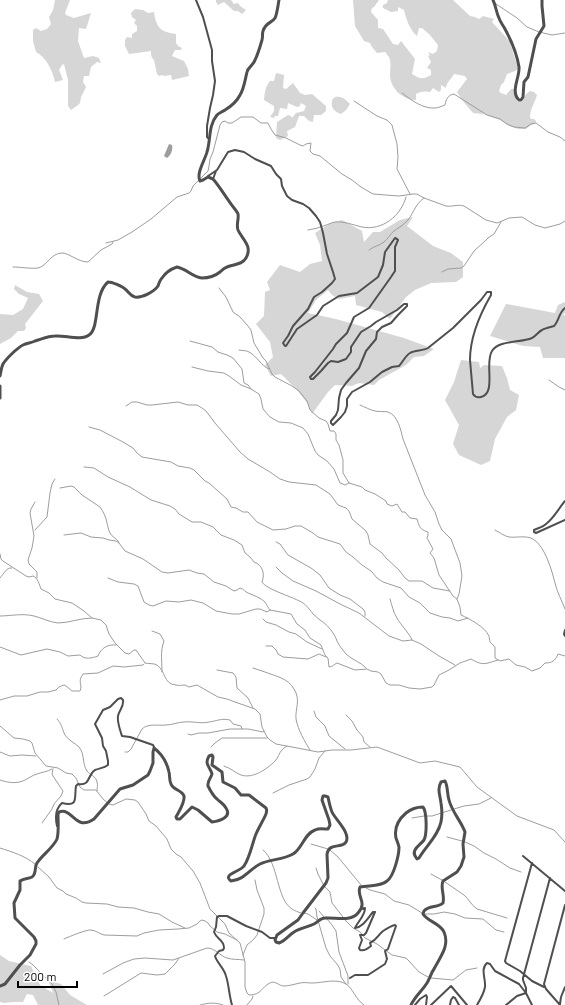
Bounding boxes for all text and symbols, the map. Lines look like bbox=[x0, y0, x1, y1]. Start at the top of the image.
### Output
scale bar bbox=[18, 963, 77, 989]
text: 200 m bbox=[24, 969, 56, 983]

